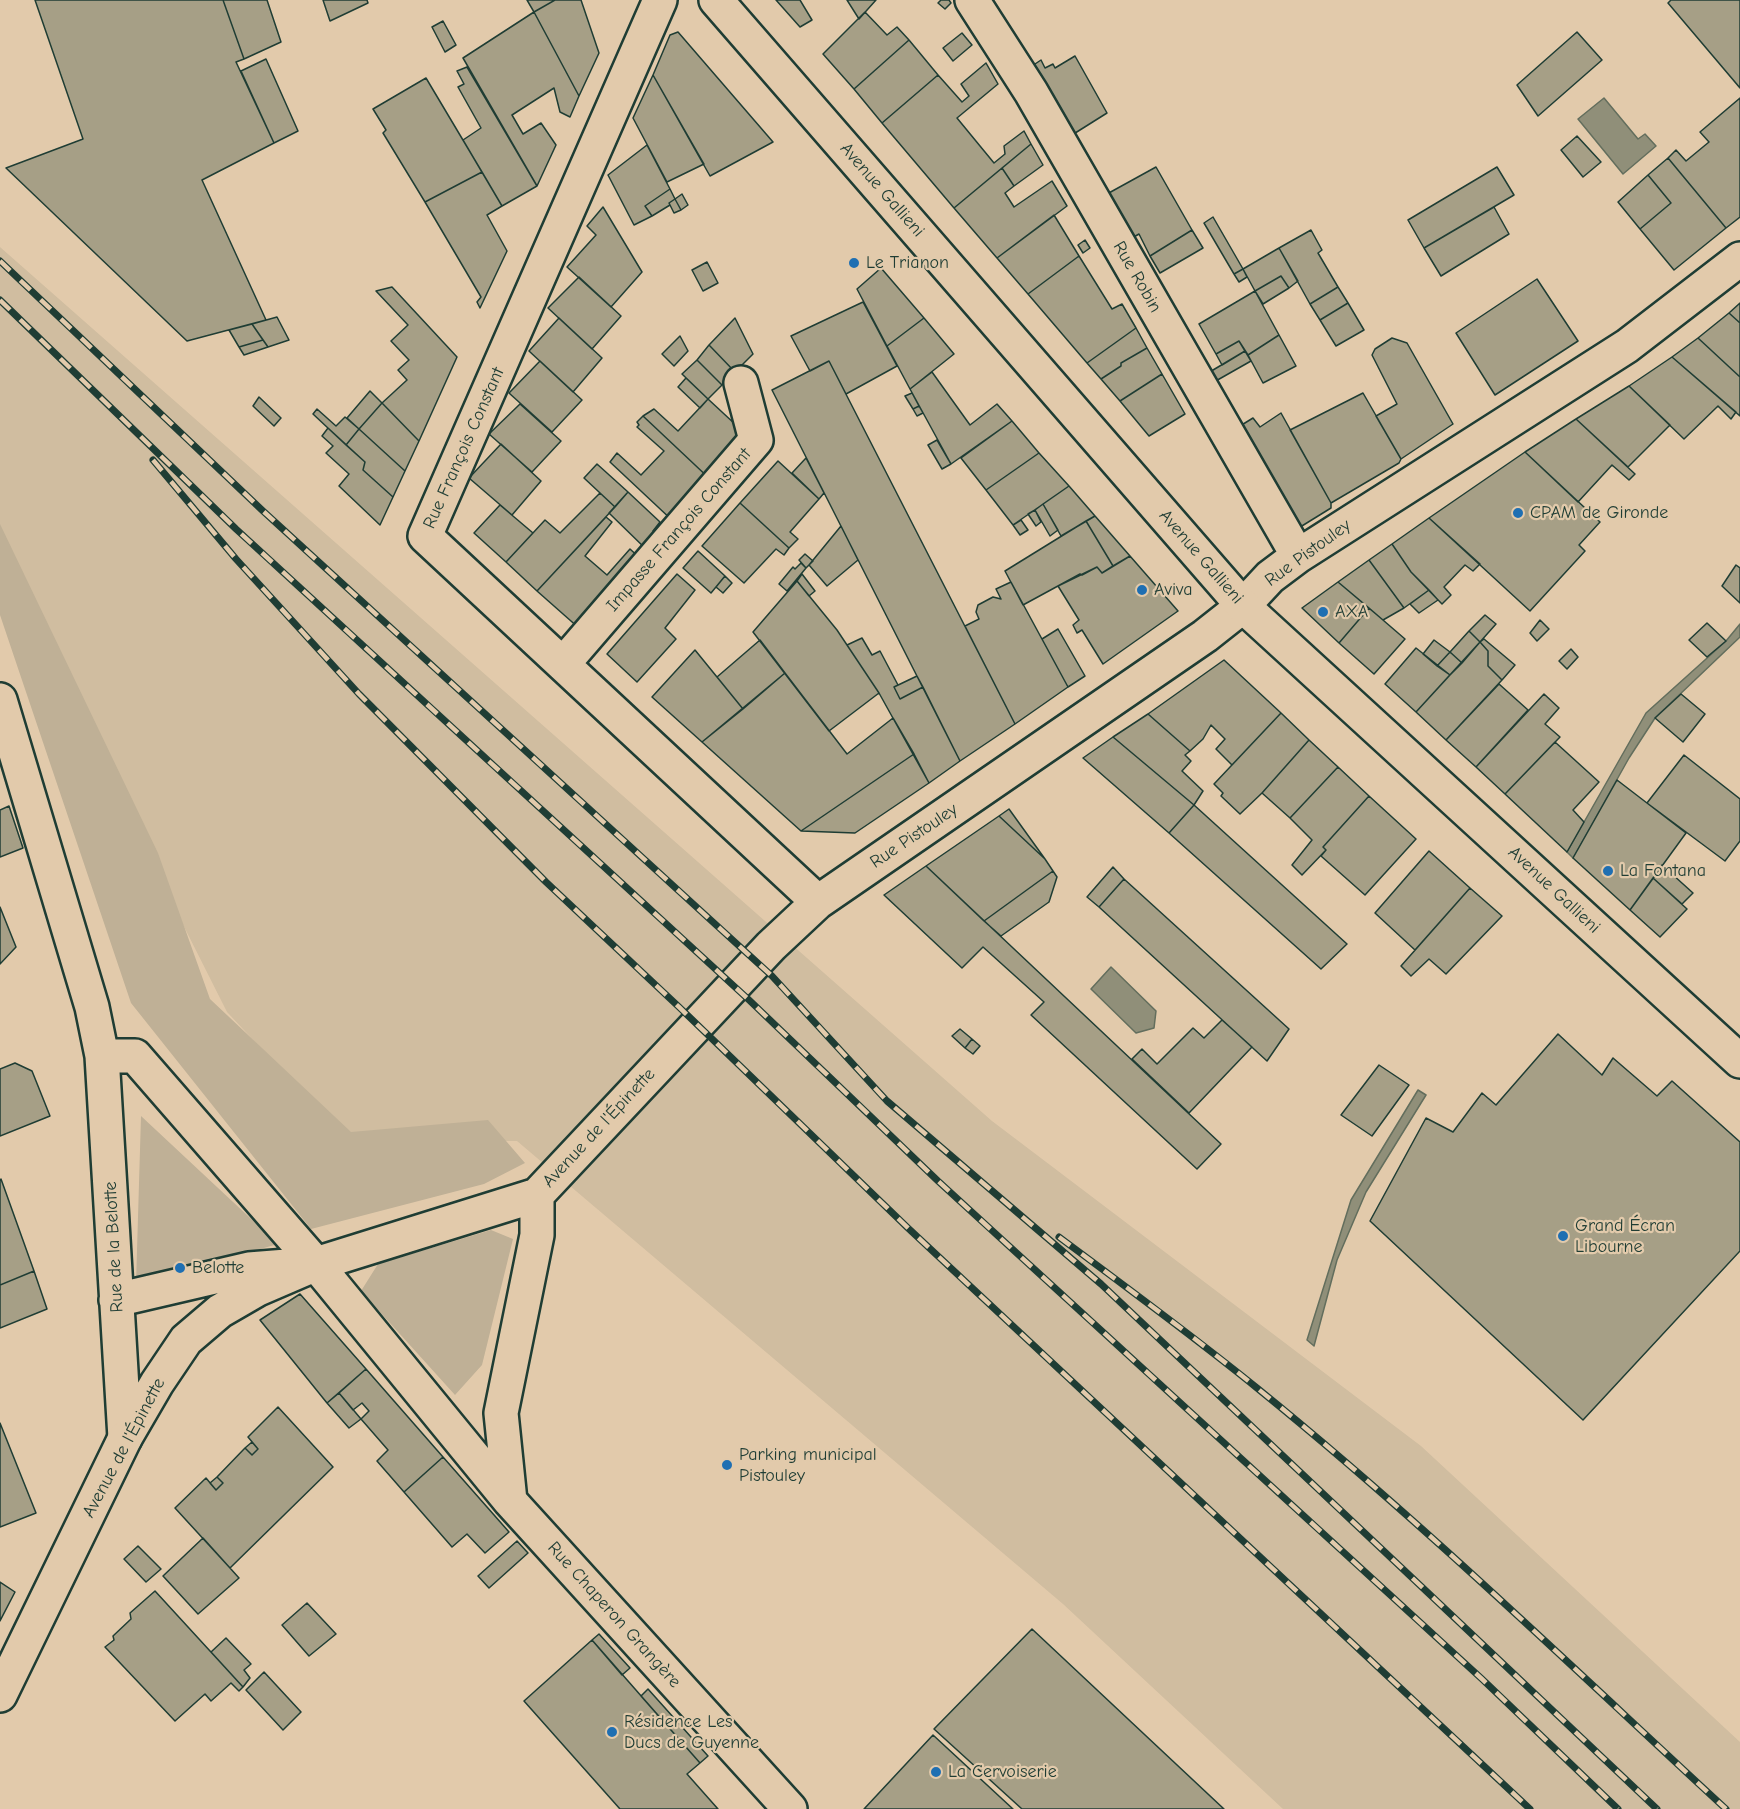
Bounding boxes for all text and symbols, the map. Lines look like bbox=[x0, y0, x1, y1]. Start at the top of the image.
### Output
street label: Avenue Gallieni bbox=[835, 138, 929, 242]
street label: Rue Robin bbox=[1108, 238, 1166, 316]
place label: Le Trianon bbox=[866, 252, 949, 274]
marker: Le Trianon bbox=[847, 256, 861, 270]
street label: Rue François Constant bbox=[419, 364, 509, 532]
street label: Impasse François Constant bbox=[602, 444, 756, 616]
place label: CPAM de Gironde bbox=[1530, 502, 1668, 524]
street label: Avenue Gallieni bbox=[1154, 505, 1248, 609]
marker: CPAM de Gironde bbox=[1511, 506, 1525, 520]
street label: Rue Pistouley bbox=[1261, 515, 1355, 591]
place label: Aviva bbox=[1154, 579, 1193, 601]
marker: Aviva bbox=[1135, 583, 1149, 597]
place label: AXA bbox=[1335, 601, 1368, 623]
marker: AXA bbox=[1316, 605, 1330, 619]
street label: Rue Pistouley bbox=[866, 799, 962, 873]
street label: Avenue Gallieni bbox=[1503, 842, 1605, 938]
place label: La Fontana bbox=[1620, 860, 1706, 882]
marker: La Fontana bbox=[1601, 864, 1615, 878]
street label: Avenue de l'Épinette bbox=[538, 1064, 660, 1192]
street label: Rue de la Belotte bbox=[100, 1181, 128, 1313]
place label: Grand Écran Libourne bbox=[1575, 1215, 1675, 1258]
marker: Grand Écran Libourne bbox=[1556, 1229, 1570, 1243]
place label: Belotte bbox=[192, 1257, 244, 1279]
marker: Belotte bbox=[173, 1261, 187, 1275]
street label: Avenue de l'Épinette bbox=[78, 1374, 170, 1522]
place label: Parking municipal Pistouley bbox=[739, 1444, 877, 1486]
marker: Parking municipal Pistouley bbox=[720, 1458, 734, 1472]
street label: Rue Chaperon Grangère bbox=[543, 1537, 685, 1693]
place label: Résidence Les Ducs de Guyenne bbox=[624, 1711, 759, 1754]
marker: Résidence Les Ducs de Guyenne bbox=[605, 1725, 619, 1739]
place label: La Cervoiserie bbox=[948, 1761, 1057, 1783]
marker: La Cervoiserie bbox=[929, 1765, 943, 1779]

